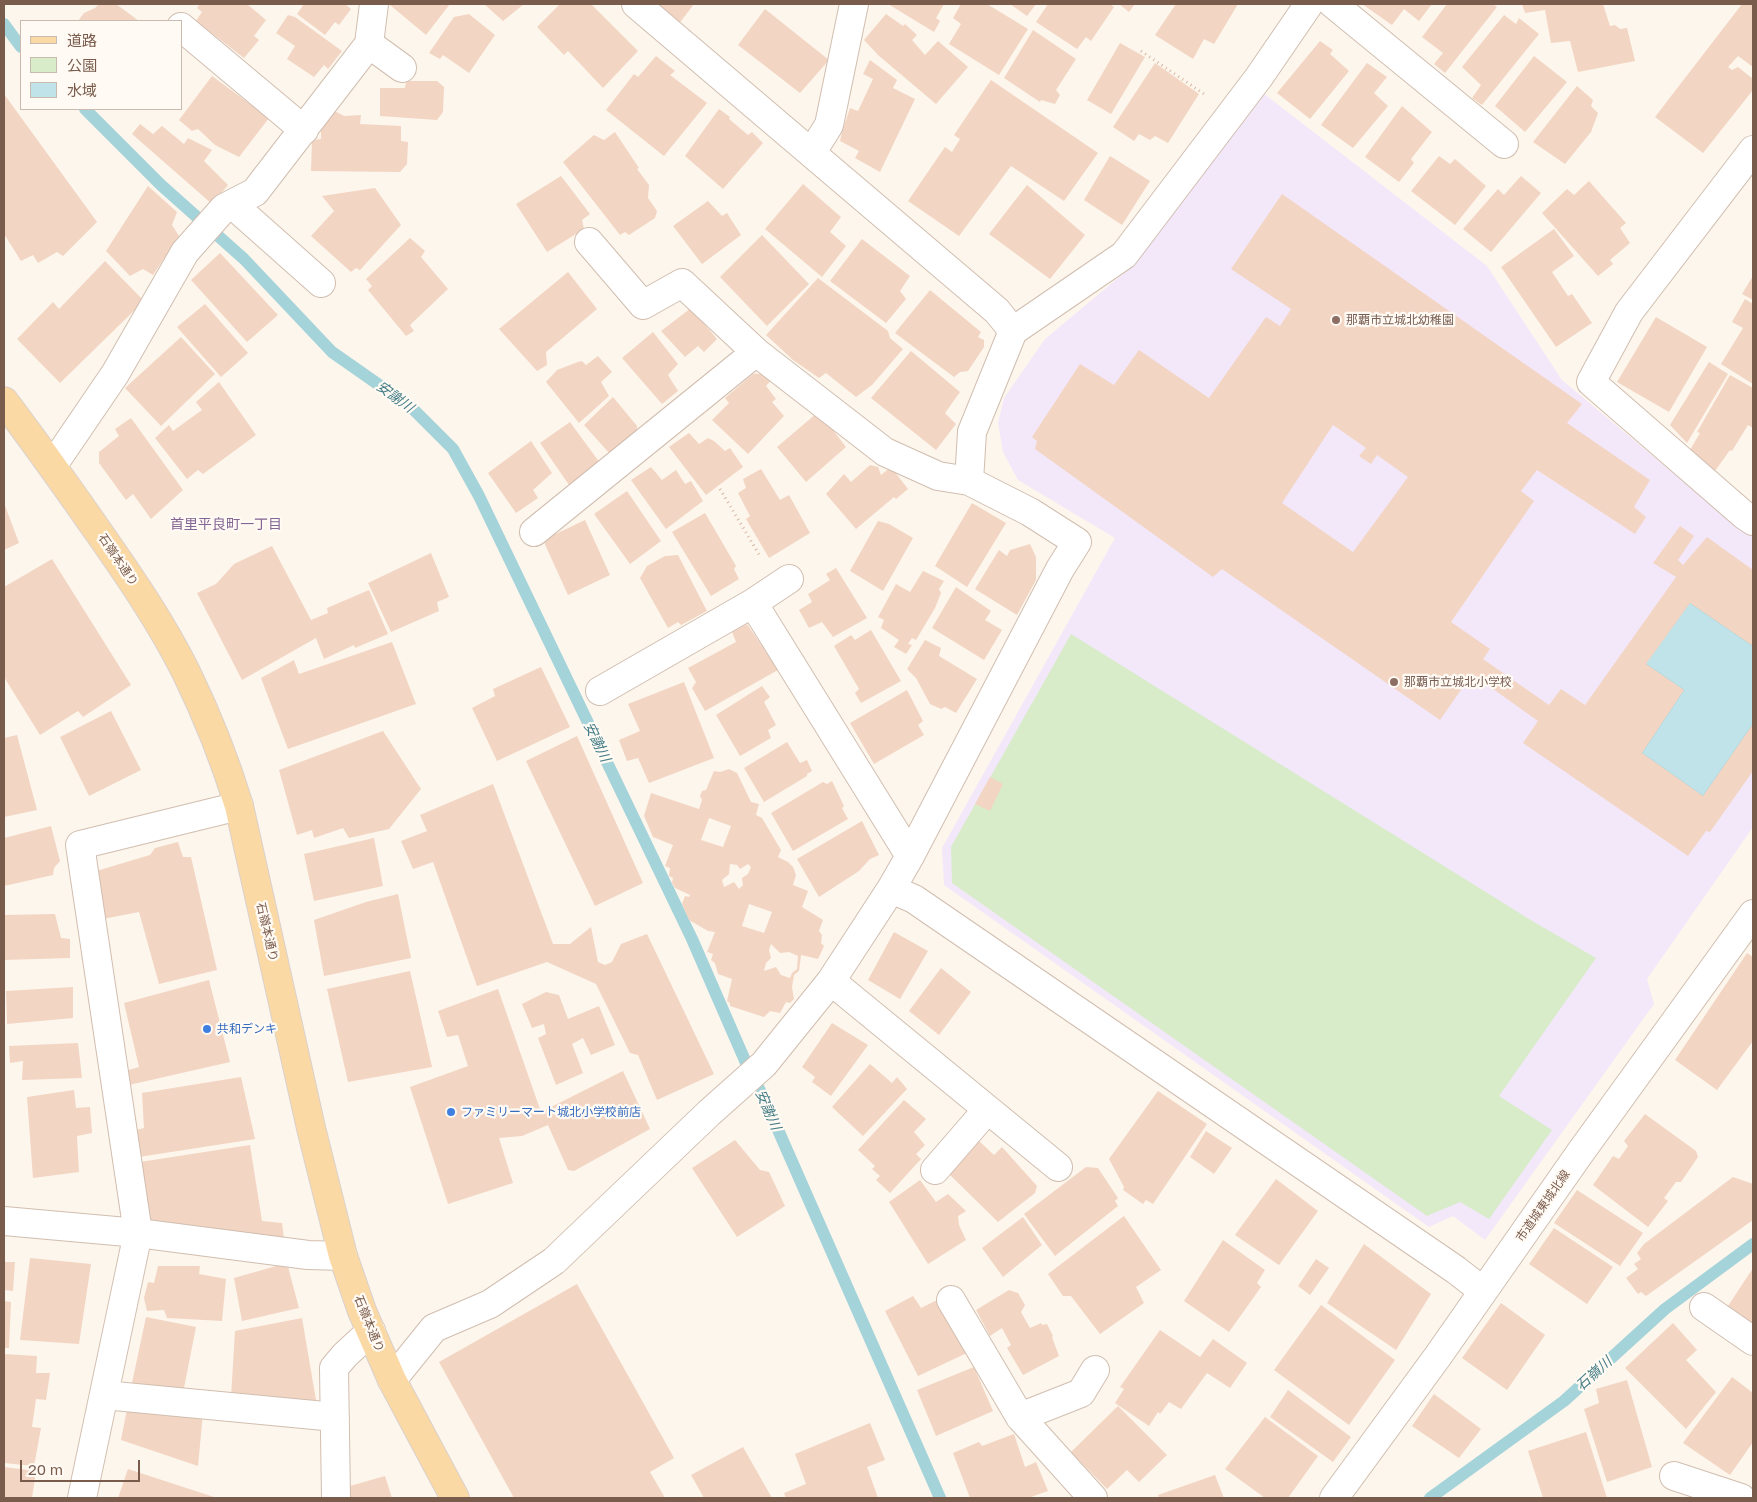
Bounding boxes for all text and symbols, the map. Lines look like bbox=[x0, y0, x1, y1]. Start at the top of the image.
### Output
legend bbox=[20, 20, 182, 110]
text: 道路 bbox=[67, 31, 97, 49]
text: 公園 bbox=[67, 56, 97, 74]
text: 水域 bbox=[67, 81, 97, 99]
place label: 那覇市立城北幼稚園 bbox=[1346, 313, 1454, 327]
marker: 那覇市立城北幼稚園 bbox=[1330, 314, 1342, 326]
water label: 安謝川 bbox=[373, 378, 417, 416]
district label: 首里平良町一丁目 bbox=[170, 517, 282, 533]
street label: 石嶺本通り bbox=[95, 531, 141, 589]
place label: 那覇市立城北小学校 bbox=[1404, 675, 1512, 689]
marker: 那覇市立城北小学校 bbox=[1388, 676, 1400, 688]
water label: 安謝川 bbox=[580, 719, 614, 765]
street label: 石嶺本通り bbox=[253, 901, 281, 963]
place label: 共和デンキ bbox=[217, 1022, 277, 1036]
marker: 共和デンキ bbox=[201, 1023, 213, 1035]
water label: 安謝川 bbox=[752, 1087, 784, 1133]
place label: ファミリーマート城北小学校前店 bbox=[461, 1105, 641, 1119]
marker: ファミリーマート城北小学校前店 bbox=[445, 1106, 457, 1118]
street label: 市道城東城北線 bbox=[1513, 1167, 1573, 1245]
street label: 石嶺本通り bbox=[351, 1293, 387, 1355]
water label: 石嶺川 bbox=[1573, 1354, 1615, 1394]
scale bar bbox=[22, 1450, 142, 1482]
text: 20 m bbox=[28, 1460, 63, 1478]

